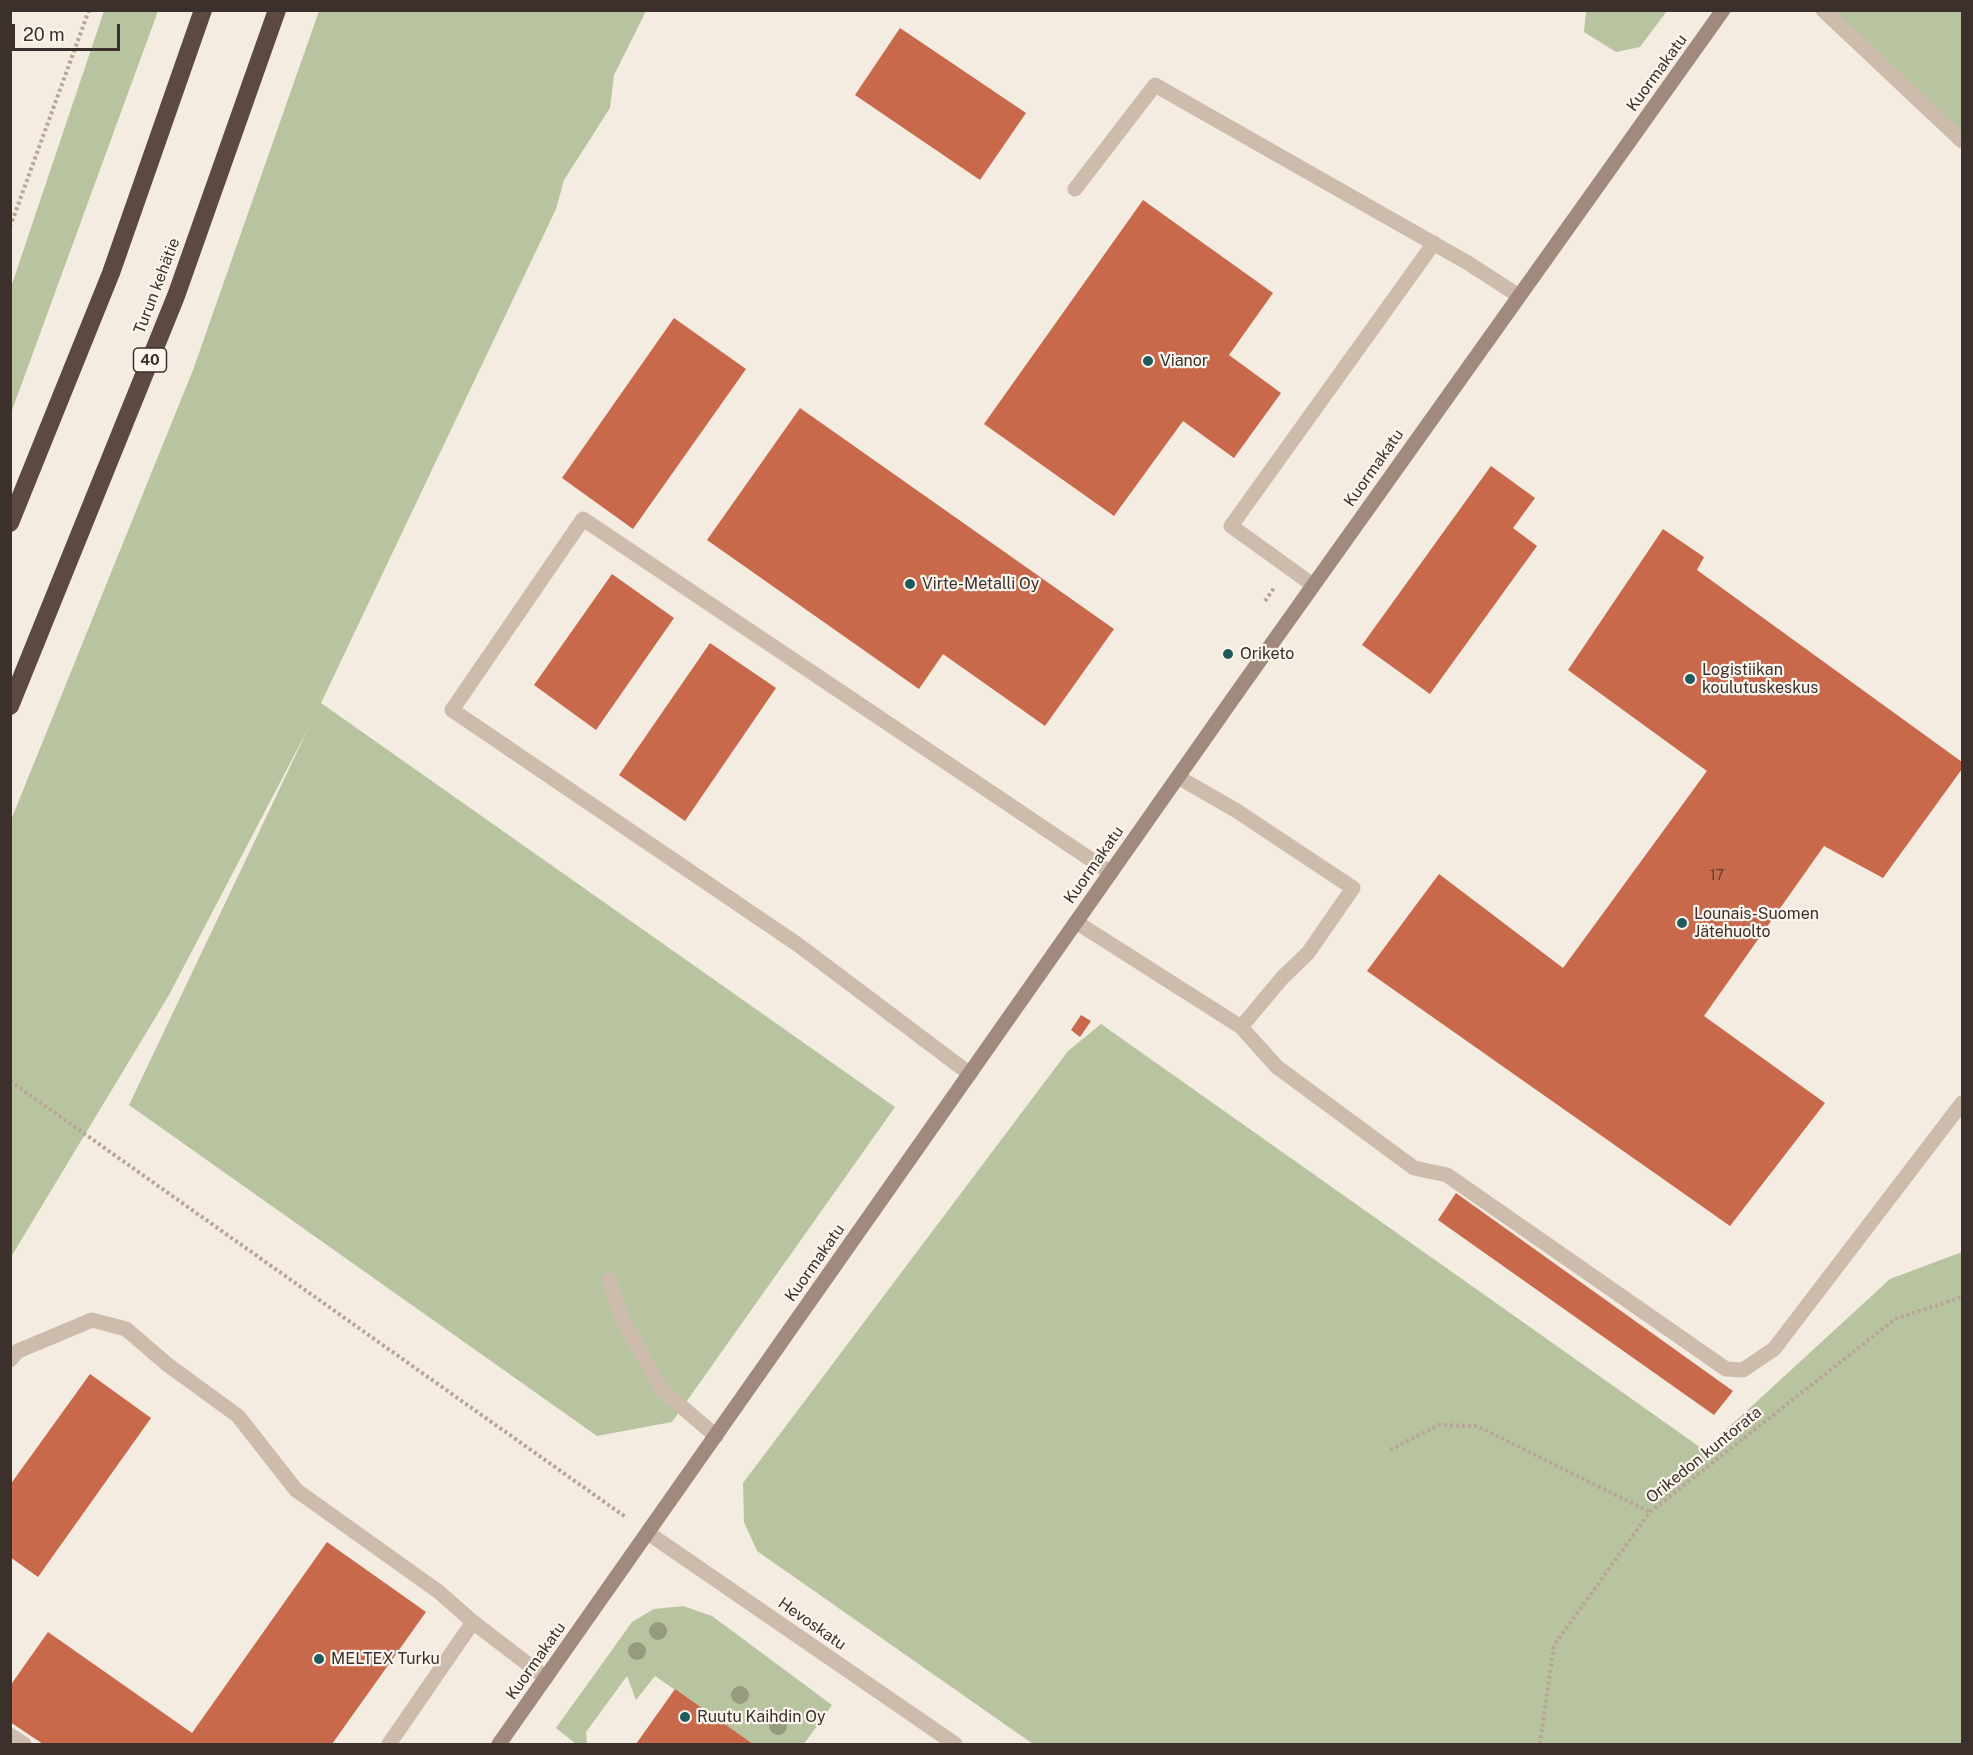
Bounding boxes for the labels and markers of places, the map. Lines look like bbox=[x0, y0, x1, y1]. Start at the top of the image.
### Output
place label: Vianor bbox=[1160, 351, 1208, 371]
marker: Vianor bbox=[1141, 354, 1155, 368]
place label: Virte-Metalli Oy bbox=[922, 574, 1039, 594]
marker: Virte-Metalli Oy bbox=[903, 577, 917, 591]
place label: Oriketo bbox=[1240, 644, 1294, 664]
marker: Oriketo bbox=[1221, 647, 1235, 661]
place label: Logistiikan koulutuskeskus bbox=[1702, 660, 1818, 698]
marker: Logistiikan koulutuskeskus bbox=[1683, 672, 1697, 686]
place label: Lounais-Suomen Jätehuolto bbox=[1694, 904, 1819, 942]
marker: Lounais-Suomen Jätehuolto bbox=[1675, 916, 1689, 930]
place label: MELTEX Turku bbox=[331, 1649, 440, 1669]
marker: MELTEX Turku bbox=[312, 1652, 326, 1666]
place label: Ruutu Kaihdin Oy bbox=[697, 1707, 826, 1727]
marker: Ruutu Kaihdin Oy bbox=[678, 1710, 692, 1724]

